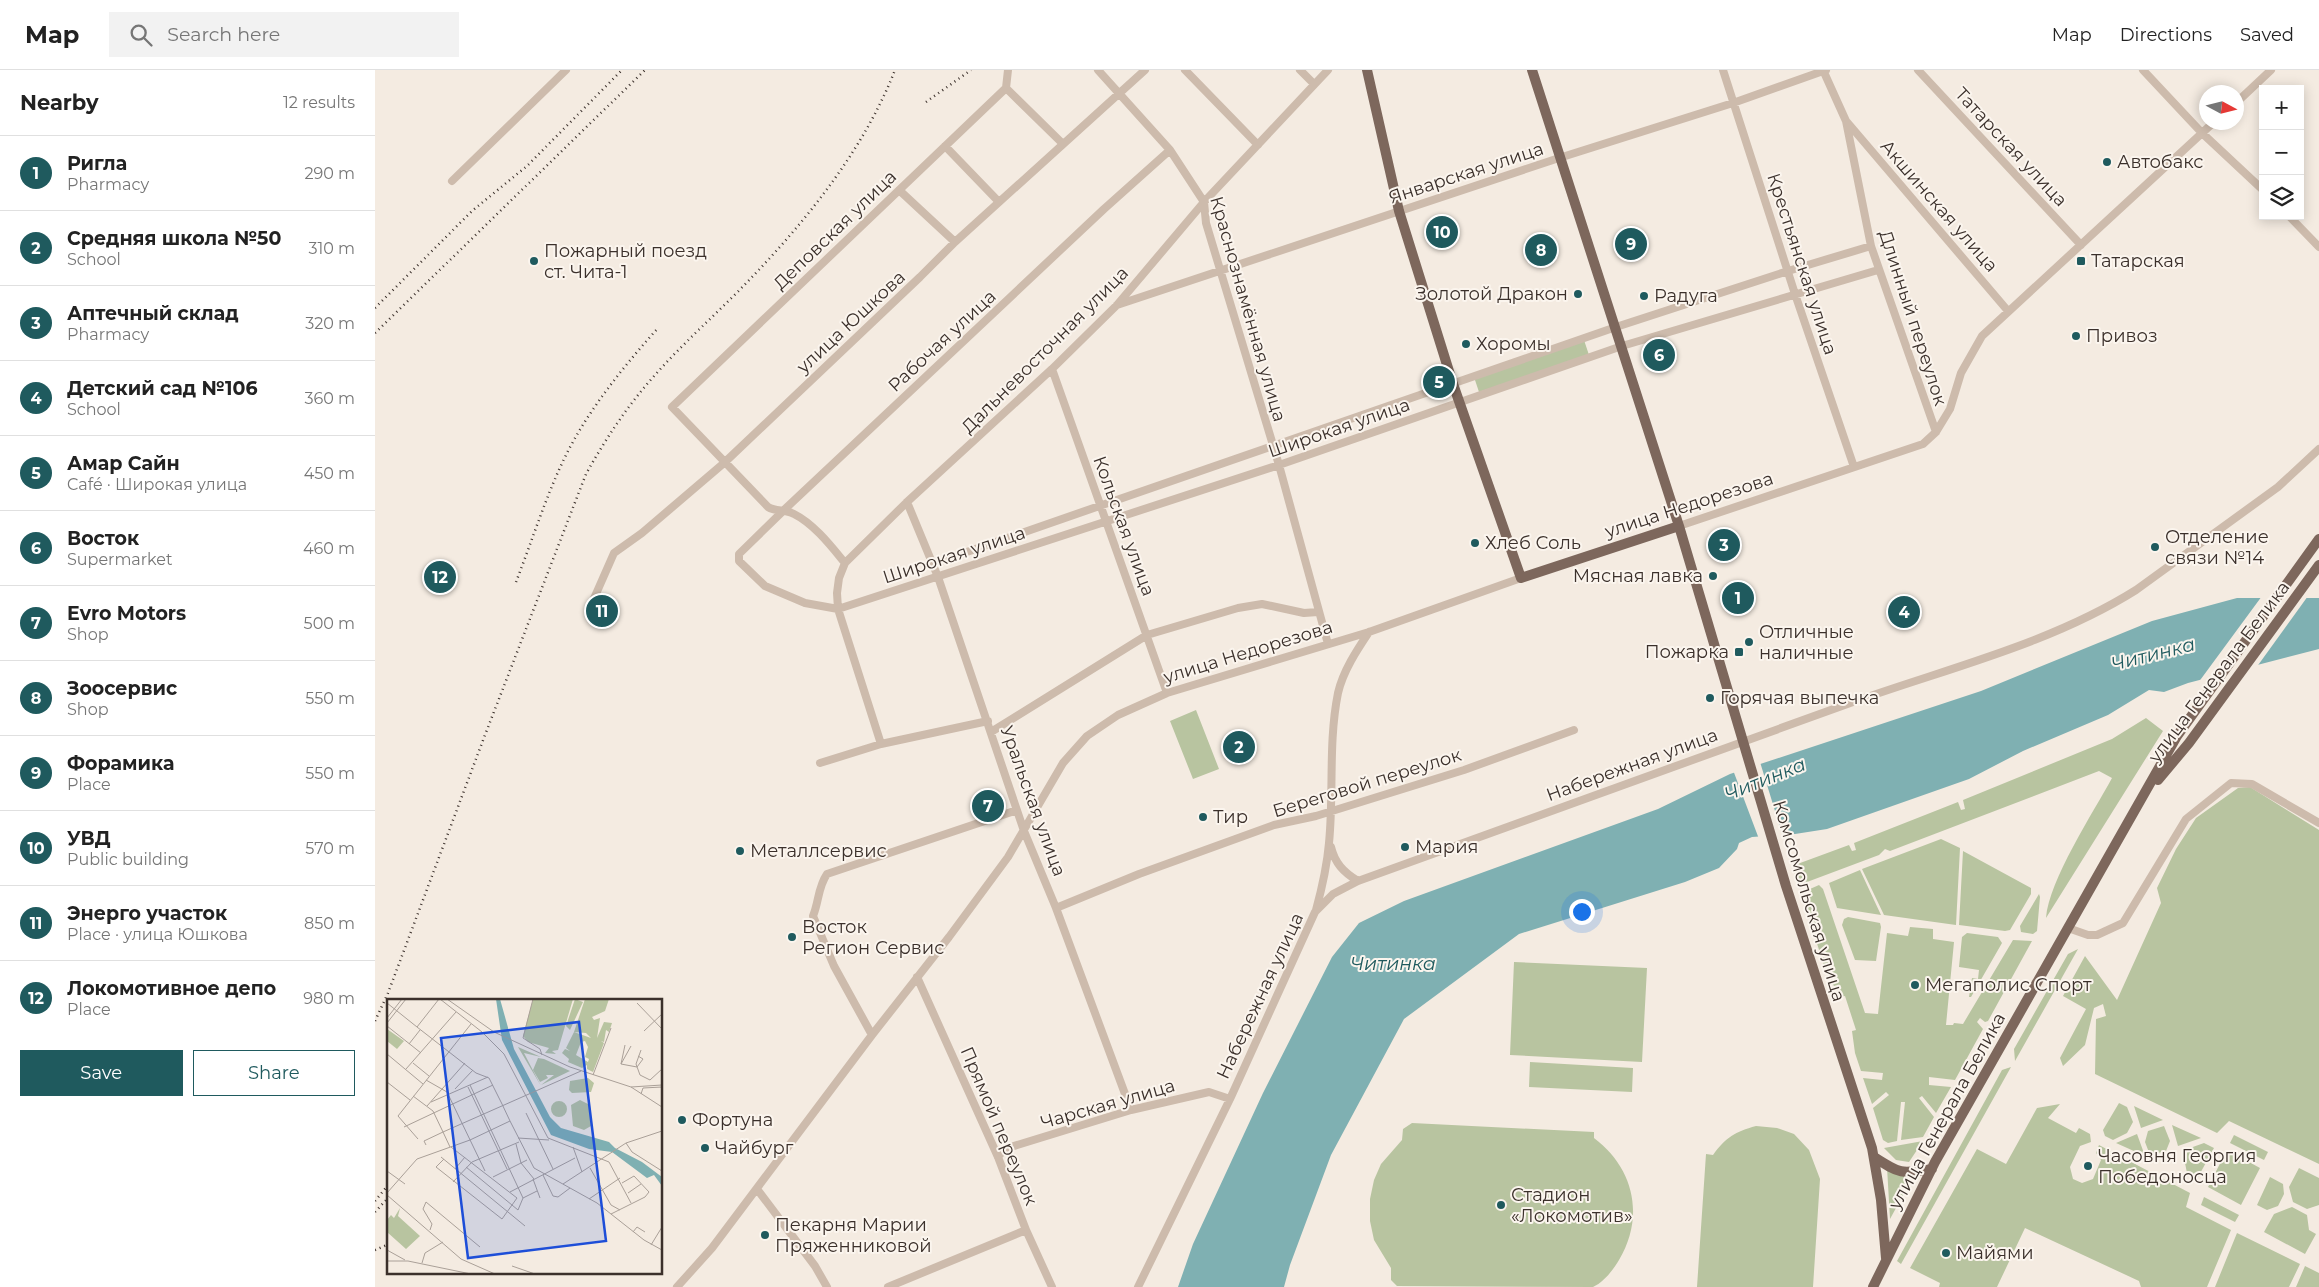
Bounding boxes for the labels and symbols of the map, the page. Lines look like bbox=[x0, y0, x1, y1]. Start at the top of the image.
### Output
street label: Татарская улица bbox=[1950, 83, 2072, 211]
north arrow bbox=[2199, 85, 2244, 130]
street label: Акшинская улица bbox=[1876, 135, 2002, 277]
street label: Январская улица bbox=[1386, 138, 1546, 208]
place label: Автобакс bbox=[2117, 151, 2203, 173]
marker: Автобакс bbox=[2101, 156, 2113, 168]
street label: Деповская улица bbox=[769, 166, 901, 294]
street label: Крестьянская улица bbox=[1762, 170, 1842, 358]
street label: Краснознамённая улица bbox=[1205, 194, 1291, 424]
pin: 10 bbox=[1426, 213, 1458, 251]
pin: 9 bbox=[1615, 225, 1647, 263]
street label: Длинный переулок bbox=[1874, 228, 1952, 409]
pin: 8 bbox=[1525, 231, 1557, 269]
place label: Пожарный поезд ст. Чита-1 bbox=[544, 240, 707, 283]
place label: Татарская bbox=[2091, 250, 2185, 272]
marker: Пожарный поезд ст. Чита-1 bbox=[528, 255, 540, 267]
marker: Татарская bbox=[2075, 255, 2087, 267]
street label: Дальневосточная улица bbox=[957, 262, 1133, 438]
street label: улица Юшкова bbox=[791, 266, 910, 379]
place label: Золотой Дракон bbox=[1416, 283, 1568, 305]
street label: Рабочая улица bbox=[884, 285, 1000, 397]
place label: Радуга bbox=[1654, 285, 1718, 307]
marker: Золотой Дракон bbox=[1572, 288, 1584, 300]
marker: Радуга bbox=[1638, 290, 1650, 302]
place label: Привоз bbox=[2086, 325, 2158, 347]
marker: Привоз bbox=[2070, 330, 2082, 342]
place label: Хоромы bbox=[1476, 333, 1551, 355]
pin: 6 bbox=[1643, 336, 1675, 374]
marker: Хоромы bbox=[1460, 338, 1472, 350]
pin: 5 bbox=[1423, 363, 1455, 401]
street label: Широкая улица bbox=[1265, 393, 1413, 463]
street label: Кольская улица bbox=[1088, 453, 1160, 599]
street label: улица Недорезова bbox=[1601, 467, 1776, 543]
street label: Широкая улица bbox=[880, 522, 1028, 588]
pin: 3 bbox=[1708, 526, 1740, 564]
place label: Отделение связи №14 bbox=[2165, 526, 2269, 569]
place label: Хлеб Соль bbox=[1485, 532, 1581, 554]
marker: Хлеб Соль bbox=[1469, 537, 1481, 549]
marker: Отделение связи №14 bbox=[2149, 541, 2161, 553]
pin: 12 bbox=[424, 558, 456, 596]
place label: Мясная лавка bbox=[1573, 565, 1703, 587]
marker: Мясная лавка bbox=[1707, 570, 1719, 582]
street label: улица Генерала Белика bbox=[2143, 577, 2294, 768]
pin: 1 bbox=[1722, 579, 1754, 617]
pin: 11 bbox=[586, 592, 618, 630]
pin: 4 bbox=[1888, 593, 1920, 631]
street label: улица Недорезова bbox=[1160, 616, 1335, 689]
place label: Отличные наличные bbox=[1759, 621, 1854, 664]
water label: Читинка bbox=[2109, 632, 2197, 676]
marker: Отличные наличные bbox=[1743, 636, 1755, 648]
place label: Пожарка bbox=[1645, 641, 1729, 663]
marker: Пожарка bbox=[1733, 646, 1745, 658]
place label: Горячая выпечка bbox=[1720, 687, 1879, 709]
marker: Горячая выпечка bbox=[1704, 692, 1716, 704]
street label: Уральская улица bbox=[996, 723, 1070, 879]
street label: Набережная улица bbox=[1543, 724, 1721, 806]
pin: 2 bbox=[1223, 728, 1255, 766]
street label: Береговой переулок bbox=[1270, 744, 1465, 822]
water label: Читинка bbox=[1721, 752, 1809, 806]
pin: 7 bbox=[972, 787, 1004, 825]
street label: Комсомольская улица bbox=[1768, 798, 1850, 1004]
place label: Тир bbox=[1213, 806, 1248, 828]
marker: Тир bbox=[1197, 811, 1209, 823]
place label: Мария bbox=[1415, 836, 1478, 858]
place label: Металлсервис bbox=[750, 840, 887, 862]
marker: Мария bbox=[1399, 841, 1411, 853]
marker: Металлсервис bbox=[734, 845, 746, 857]
your location bbox=[1569, 899, 1595, 925]
street label: Набережная улица bbox=[1212, 909, 1308, 1083]
place label: Восток Регион Сервис bbox=[802, 916, 944, 959]
marker: Восток Регион Сервис bbox=[786, 931, 798, 943]
water label: Читинка bbox=[1350, 952, 1436, 975]
place label: Мегаполис Спорт bbox=[1925, 974, 2092, 996]
marker: Мегаполис Спорт bbox=[1909, 979, 1921, 991]
inset map bbox=[387, 999, 663, 1274]
street label: улица Генерала Белика bbox=[1883, 1009, 2010, 1214]
street label: Прямой переулок bbox=[956, 1043, 1043, 1209]
street label: Чарская улица bbox=[1038, 1074, 1178, 1134]
place label: Фортуна bbox=[692, 1109, 773, 1131]
marker: Фортуна bbox=[676, 1114, 688, 1126]
place label: Чайбург bbox=[715, 1137, 794, 1159]
marker: Чайбург bbox=[699, 1142, 711, 1154]
place label: Часовня Георгия Победоносца bbox=[2098, 1145, 2256, 1188]
marker: Часовня Георгия Победоносца bbox=[2082, 1160, 2094, 1172]
place label: Стадион «Локомотив» bbox=[1511, 1184, 1633, 1227]
marker: Стадион «Локомотив» bbox=[1495, 1199, 1507, 1211]
place label: Пекарня Марии Пряженниковой bbox=[775, 1214, 932, 1257]
marker: Пекарня Марии Пряженниковой bbox=[759, 1229, 771, 1241]
place label: Майями bbox=[1956, 1242, 2034, 1264]
marker: Майями bbox=[1940, 1247, 1952, 1259]

